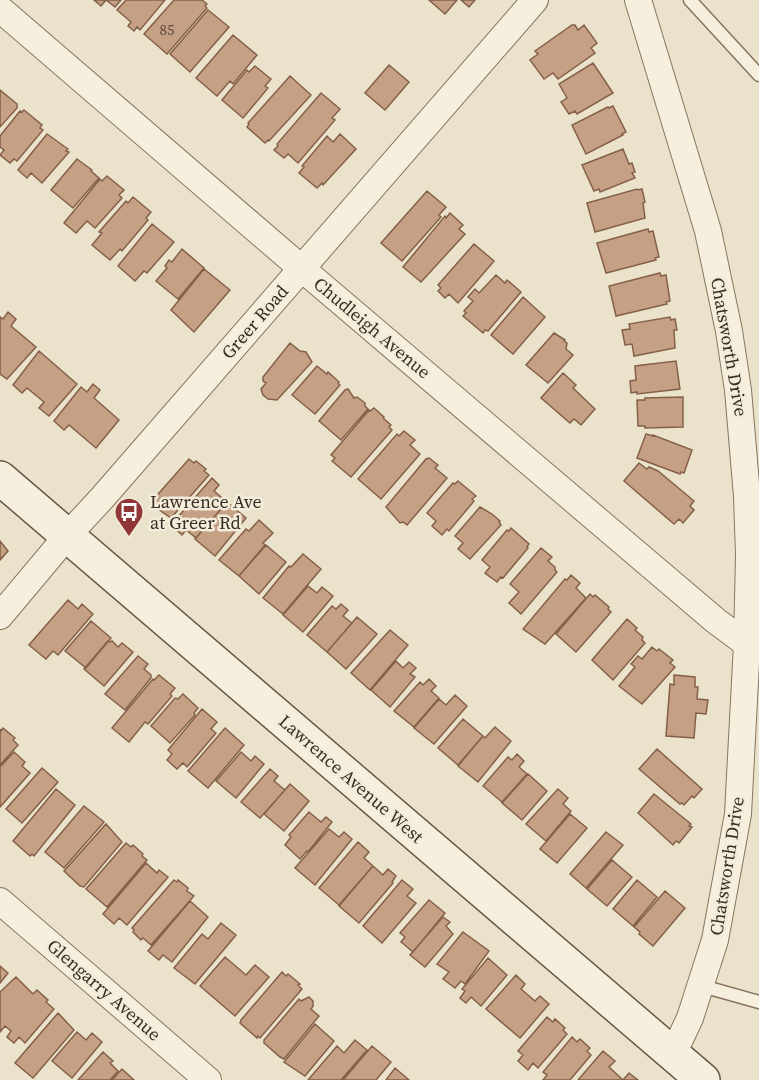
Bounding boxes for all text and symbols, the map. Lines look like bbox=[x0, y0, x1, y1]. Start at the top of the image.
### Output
house number: 85 bbox=[159, 19, 175, 40]
street label: Chudleigh Avenue bbox=[308, 271, 436, 384]
street label: Chatsworth Drive bbox=[705, 276, 754, 418]
street label: Greer Road bbox=[215, 279, 294, 364]
place label: Lawrence Ave at Greer Rd bbox=[150, 489, 262, 535]
bus stop icon: Lawrence Ave at Greer Rd bbox=[113, 496, 145, 538]
street label: Lawrence Avenue West bbox=[273, 709, 429, 849]
street label: Chatsworth Drive bbox=[703, 795, 750, 937]
street label: Glengarry Avenue bbox=[42, 933, 167, 1046]

